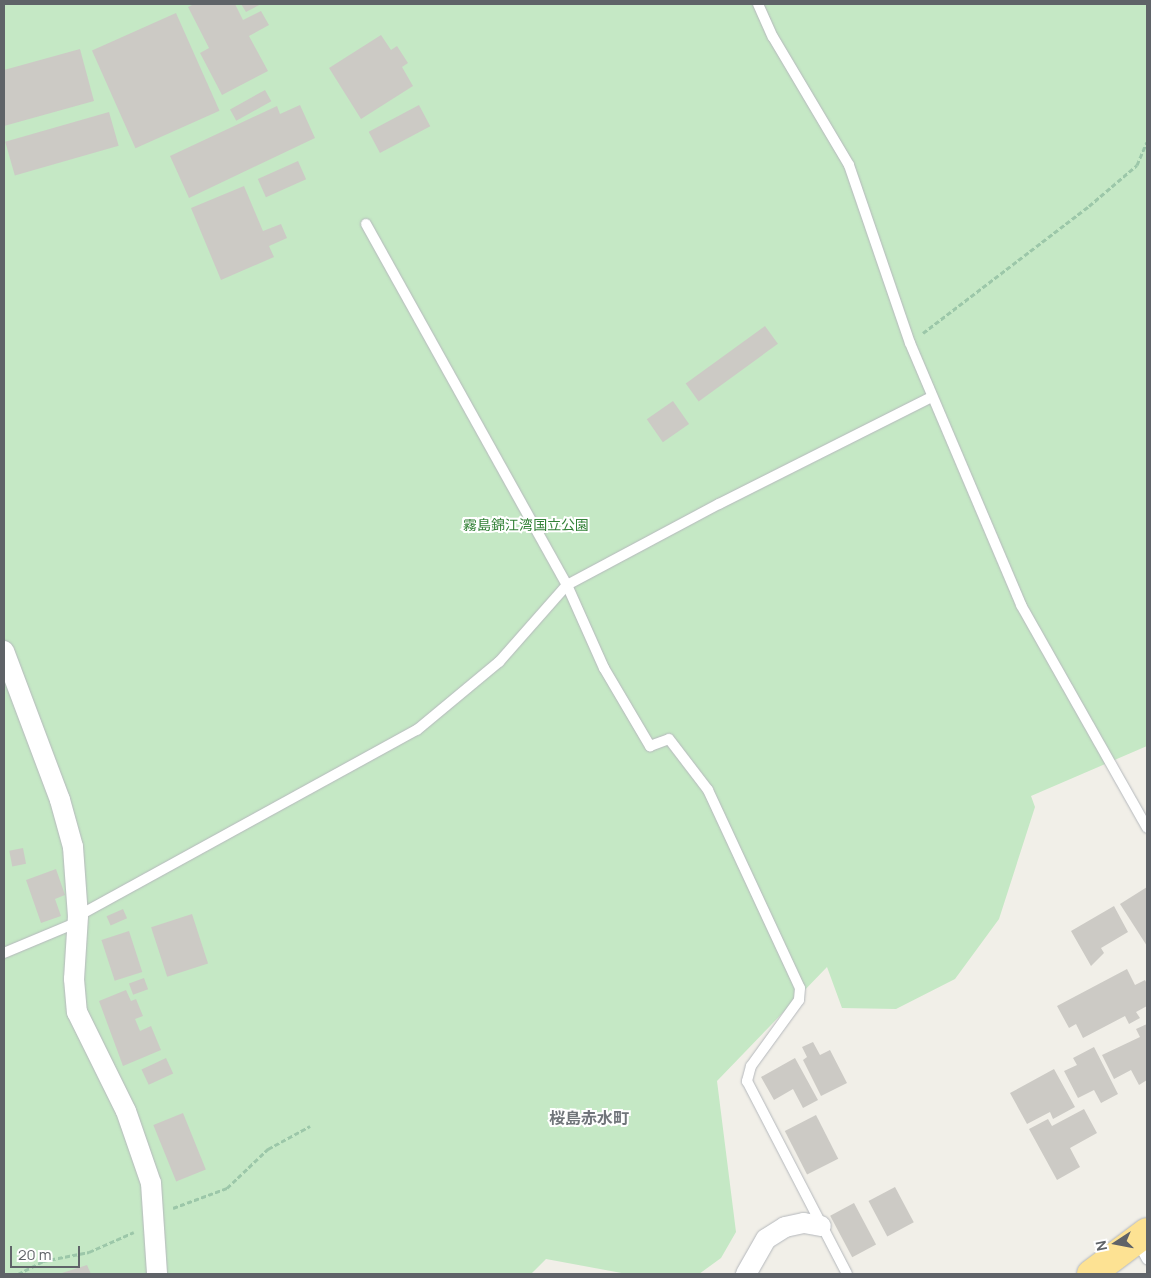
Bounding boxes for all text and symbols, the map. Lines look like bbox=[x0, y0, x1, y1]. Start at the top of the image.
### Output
park label: 霧島錦江湾国立公園 bbox=[463, 517, 589, 533]
district label: 桜島赤水町 bbox=[549, 1108, 629, 1128]
north arrow bbox=[1091, 1218, 1141, 1268]
scale bar bbox=[12, 1236, 82, 1268]
text: N bbox=[1090, 1239, 1111, 1253]
text: 20 m bbox=[18, 1244, 51, 1265]

